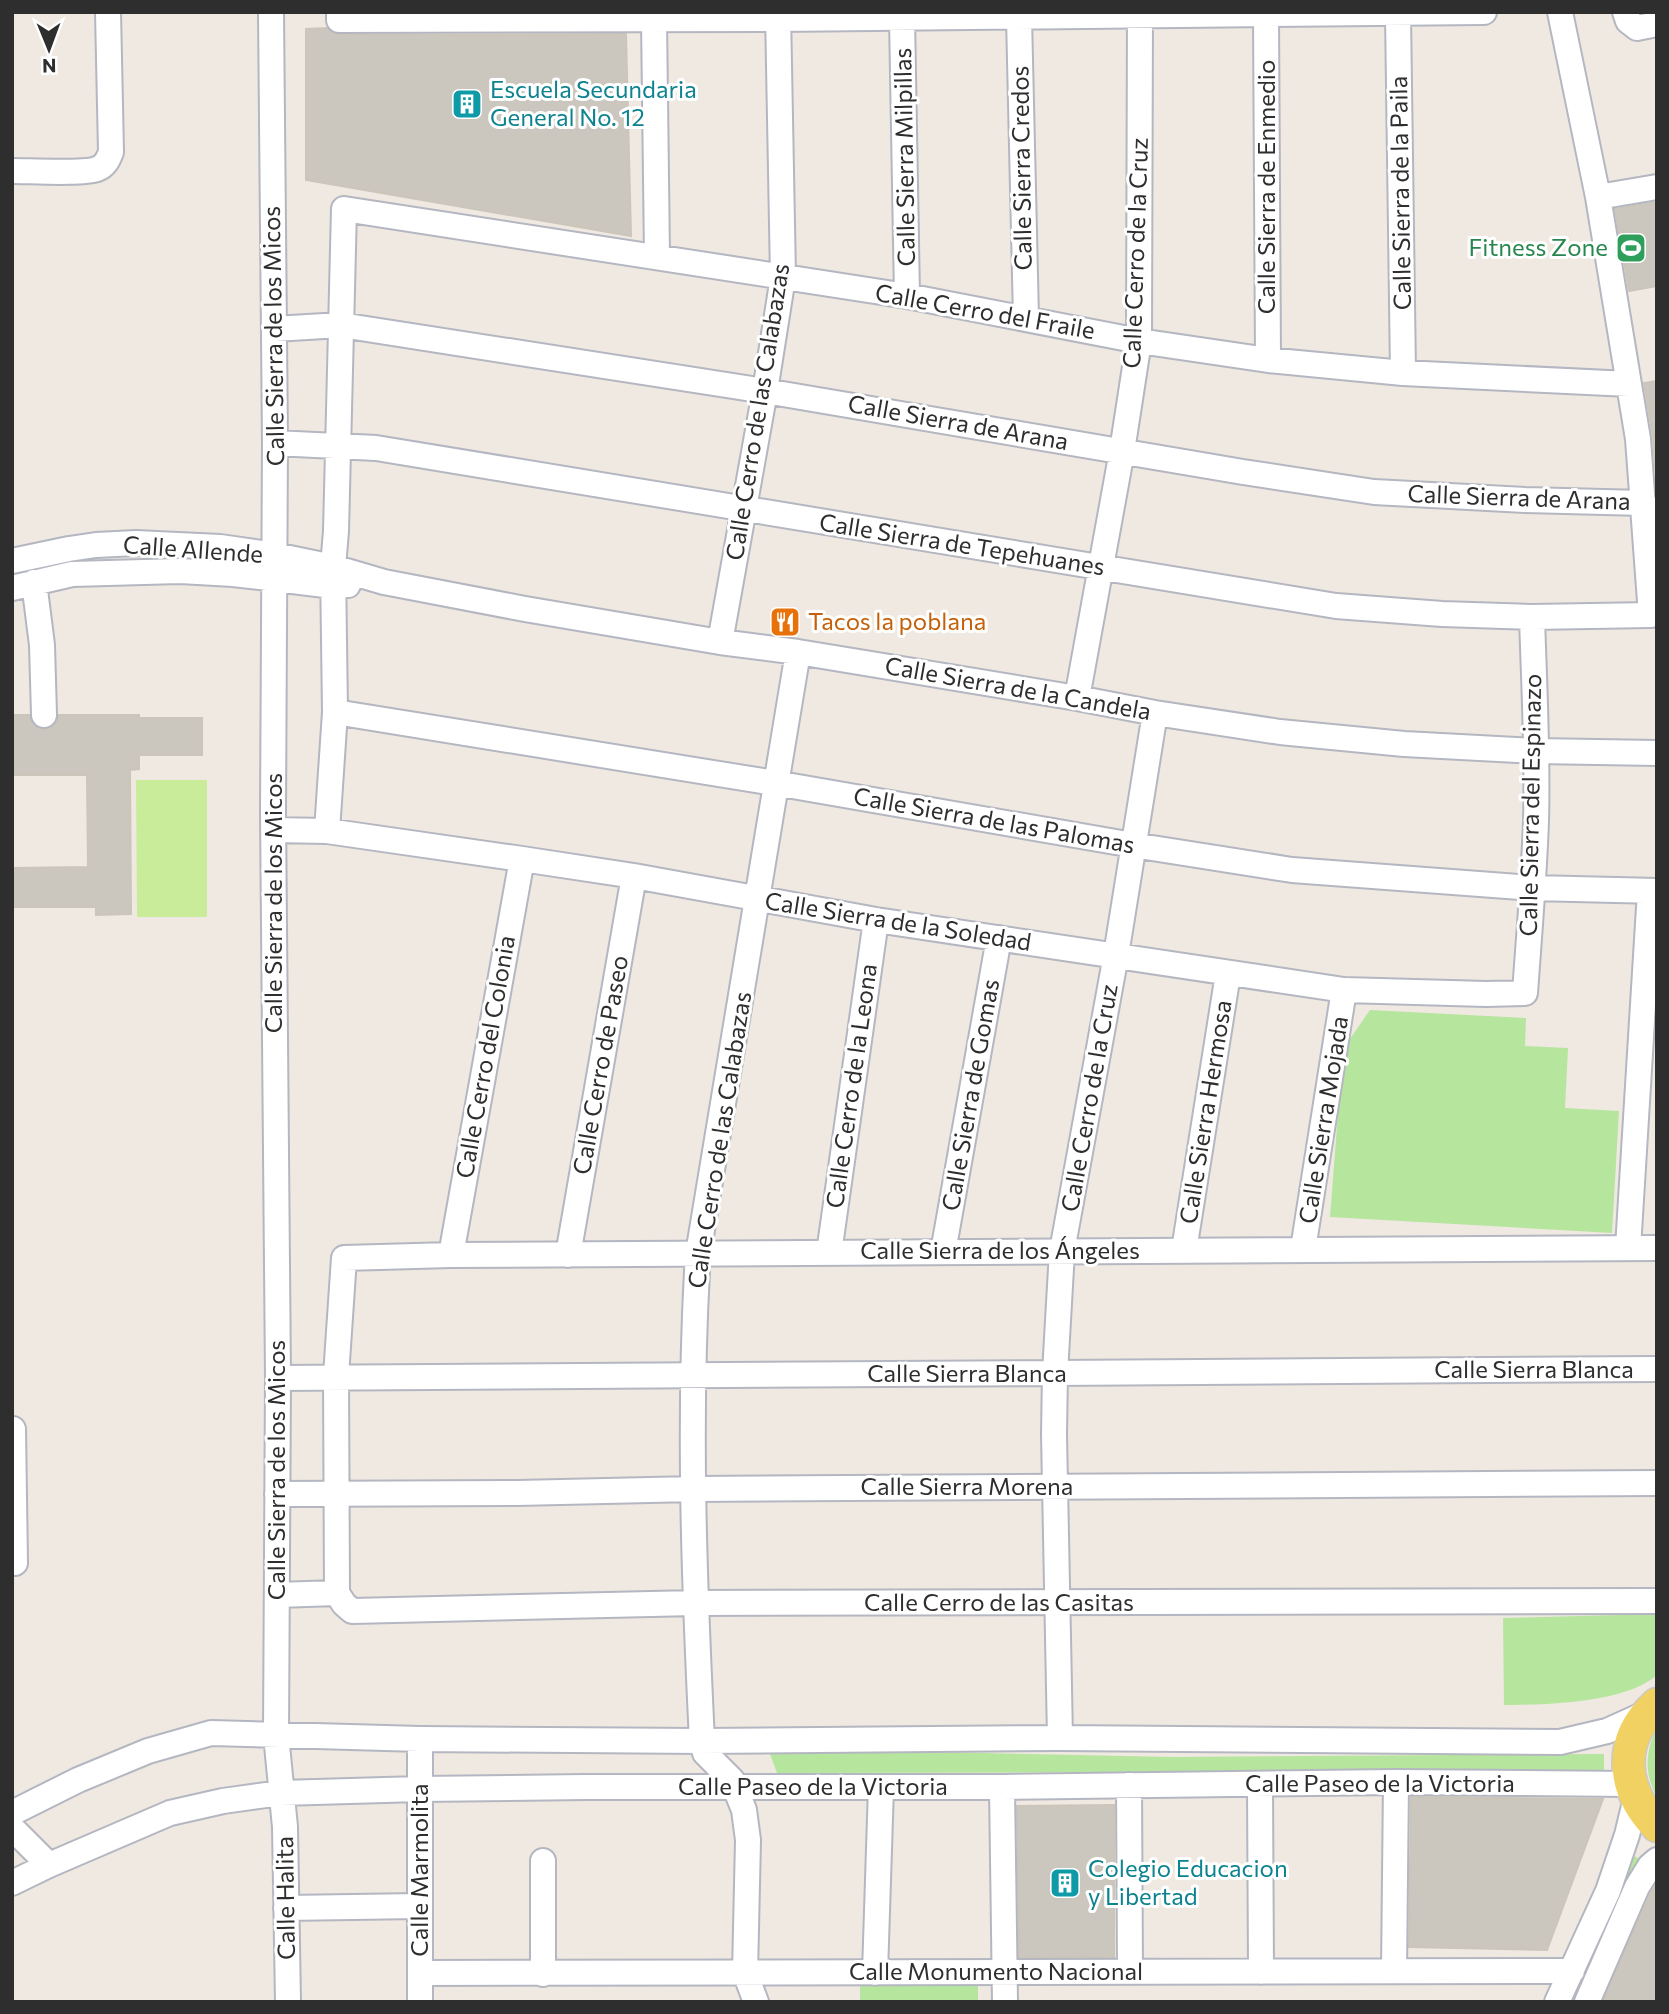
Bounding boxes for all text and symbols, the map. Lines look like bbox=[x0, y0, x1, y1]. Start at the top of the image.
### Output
north arrow bbox=[14, 14, 84, 84]
street label: Calle Sierra Milpillas bbox=[887, 47, 920, 267]
text: N bbox=[42, 55, 57, 78]
street label: Calle Sierra de Enmedio bbox=[1251, 60, 1280, 314]
street label: Calle Sierra Credos bbox=[1004, 65, 1037, 271]
place label: Escuela Secundaria General No. 12 bbox=[490, 74, 697, 131]
street label: Calle Sierra de la Paila bbox=[1383, 76, 1416, 310]
building icon: Escuela Secundaria General No. 12 bbox=[450, 87, 484, 121]
street label: Calle Cerro de la Cruz bbox=[1116, 137, 1153, 369]
street label: Calle Sierra de los Micos bbox=[256, 206, 289, 466]
sports icon: Fitness Zone bbox=[1614, 231, 1648, 265]
place label: Fitness Zone bbox=[1469, 232, 1608, 261]
street label: Calle Cerro de las Calabazas bbox=[719, 261, 794, 562]
street label: Calle Cerro del Fraile bbox=[873, 277, 1097, 344]
street label: Calle Sierra de Arana bbox=[846, 388, 1071, 455]
street label: Calle Sierra de Arana bbox=[1407, 478, 1631, 515]
street label: Calle Sierra de Tepehuanes bbox=[817, 507, 1107, 580]
street label: Calle Allende bbox=[122, 529, 264, 568]
restaurant icon: Tacos la poblana bbox=[768, 605, 802, 639]
place label: Tacos la poblana bbox=[808, 606, 986, 635]
street label: Calle Sierra de la Candela bbox=[883, 650, 1154, 725]
street label: Calle Sierra del Espinazo bbox=[1513, 673, 1546, 937]
street label: Calle Sierra de los Micos bbox=[258, 773, 287, 1033]
street label: Calle Sierra de las Palomas bbox=[851, 780, 1137, 859]
street label: Calle Sierra de la Soledad bbox=[763, 885, 1033, 956]
street label: Calle Cerro del Colonia bbox=[449, 933, 520, 1180]
street label: Calle Cerro de Paseo bbox=[566, 953, 633, 1177]
street label: Calle Cerro de la Leona bbox=[819, 962, 882, 1210]
street label: Calle Sierra de Gomas bbox=[935, 977, 1004, 1213]
street label: Calle Cerro de la Cruz bbox=[1054, 981, 1123, 1214]
street label: Calle Cerro de las Calabazas bbox=[681, 989, 756, 1290]
street label: Calle Sierra Hermosa bbox=[1173, 998, 1237, 1226]
street label: Calle Sierra Mojada bbox=[1292, 1014, 1353, 1226]
street label: Calle Sierra de los Ángeles bbox=[860, 1235, 1140, 1264]
street label: Calle Sierra de los Micos bbox=[261, 1340, 290, 1600]
street label: Calle Sierra Blanca bbox=[1434, 1354, 1634, 1383]
street label: Calle Sierra Blanca bbox=[867, 1358, 1067, 1387]
street label: Calle Sierra Morena bbox=[861, 1471, 1073, 1500]
street label: Calle Cerro de las Casitas bbox=[864, 1587, 1134, 1616]
street label: Calle Paseo de la Victoria bbox=[1245, 1768, 1515, 1797]
street label: Calle Paseo de la Victoria bbox=[678, 1771, 948, 1800]
street label: Calle Marmolita bbox=[404, 1783, 433, 1957]
street label: Calle Halita bbox=[269, 1836, 300, 1960]
place label: Colegio Educacion y Libertad bbox=[1088, 1853, 1288, 1910]
building icon: Colegio Educacion y Libertad bbox=[1048, 1866, 1082, 1900]
street label: Calle Monumento Nacional bbox=[849, 1956, 1143, 1985]

